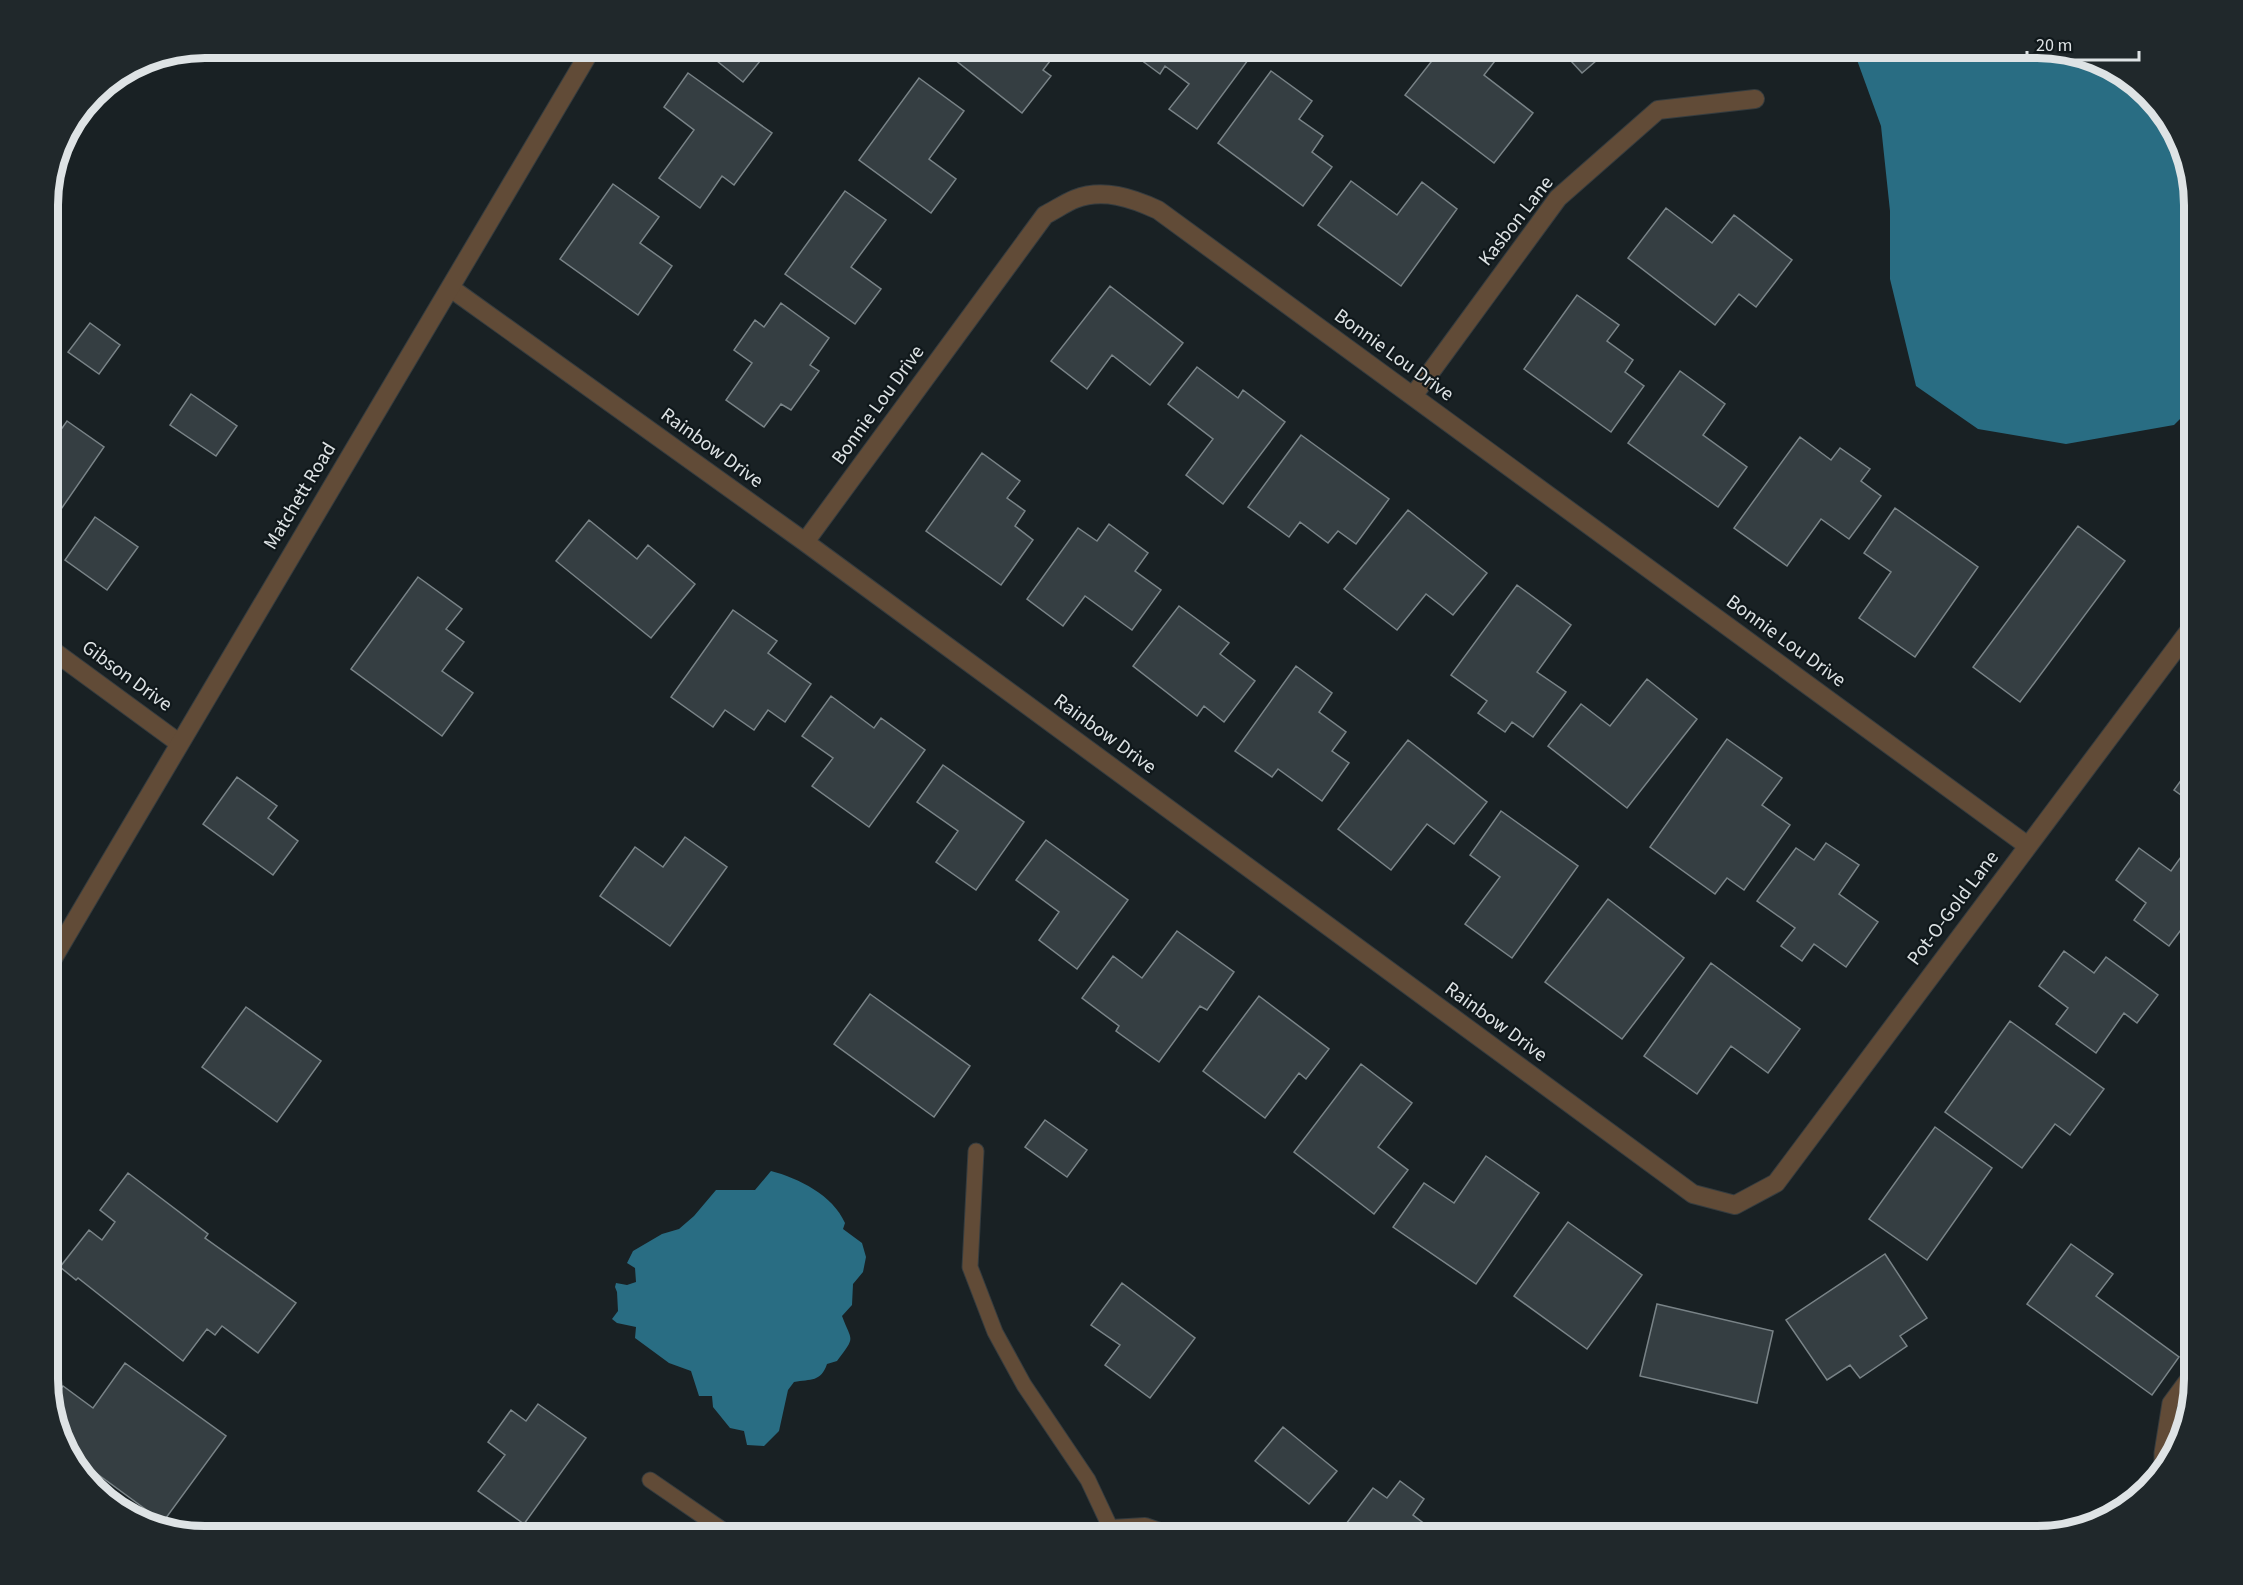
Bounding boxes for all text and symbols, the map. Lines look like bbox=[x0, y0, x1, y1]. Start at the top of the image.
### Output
scale bar bbox=[2027, 24, 2140, 62]
text: 20 m bbox=[2036, 33, 2072, 58]
street label: Kasbon Lane bbox=[1472, 170, 1560, 272]
street label: Bonnie Lou Drive bbox=[1328, 302, 1460, 408]
street label: Bonnie Lou Drive bbox=[825, 339, 931, 471]
street label: Rainbow Drive bbox=[655, 401, 769, 495]
street label: Matchett Road bbox=[257, 437, 343, 555]
street label: Bonnie Lou Drive bbox=[1720, 588, 1852, 694]
street label: Gibson Drive bbox=[76, 634, 178, 718]
street label: Rainbow Drive bbox=[1048, 687, 1162, 781]
street label: Pot-O-Gold Lane bbox=[1900, 845, 2006, 971]
street label: Rainbow Drive bbox=[1439, 975, 1553, 1069]

